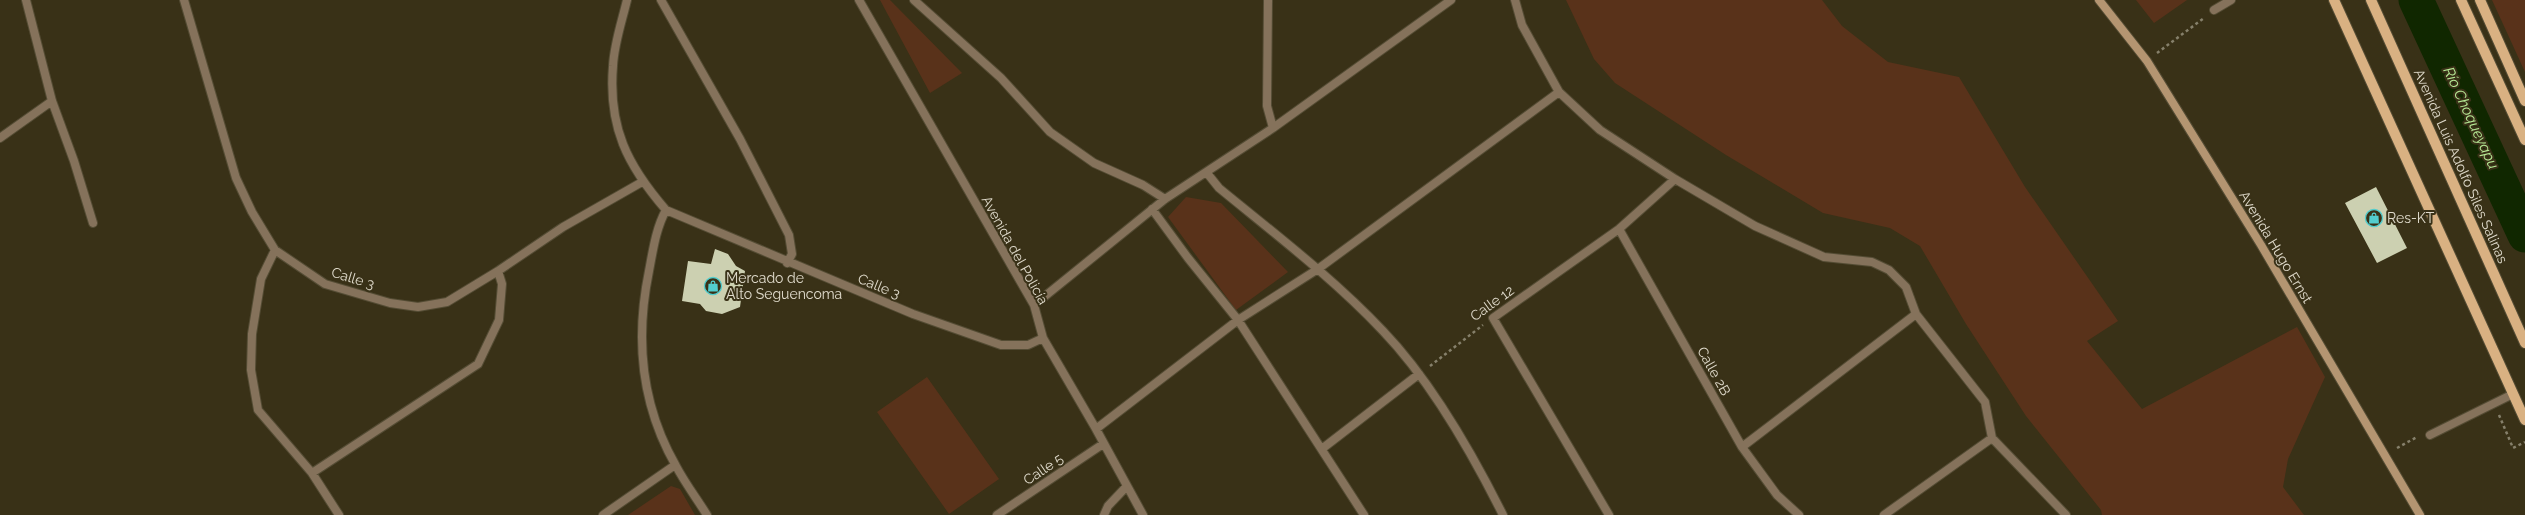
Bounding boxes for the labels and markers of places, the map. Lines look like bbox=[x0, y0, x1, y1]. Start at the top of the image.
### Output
shop icon: Res-KT bbox=[2364, 208, 2384, 228]
place label: Res-KT bbox=[2387, 210, 2435, 226]
place label: Mercado de Alto Seguencoma bbox=[726, 270, 842, 302]
shop icon: Mercado de Alto Seguencoma bbox=[703, 276, 723, 296]

